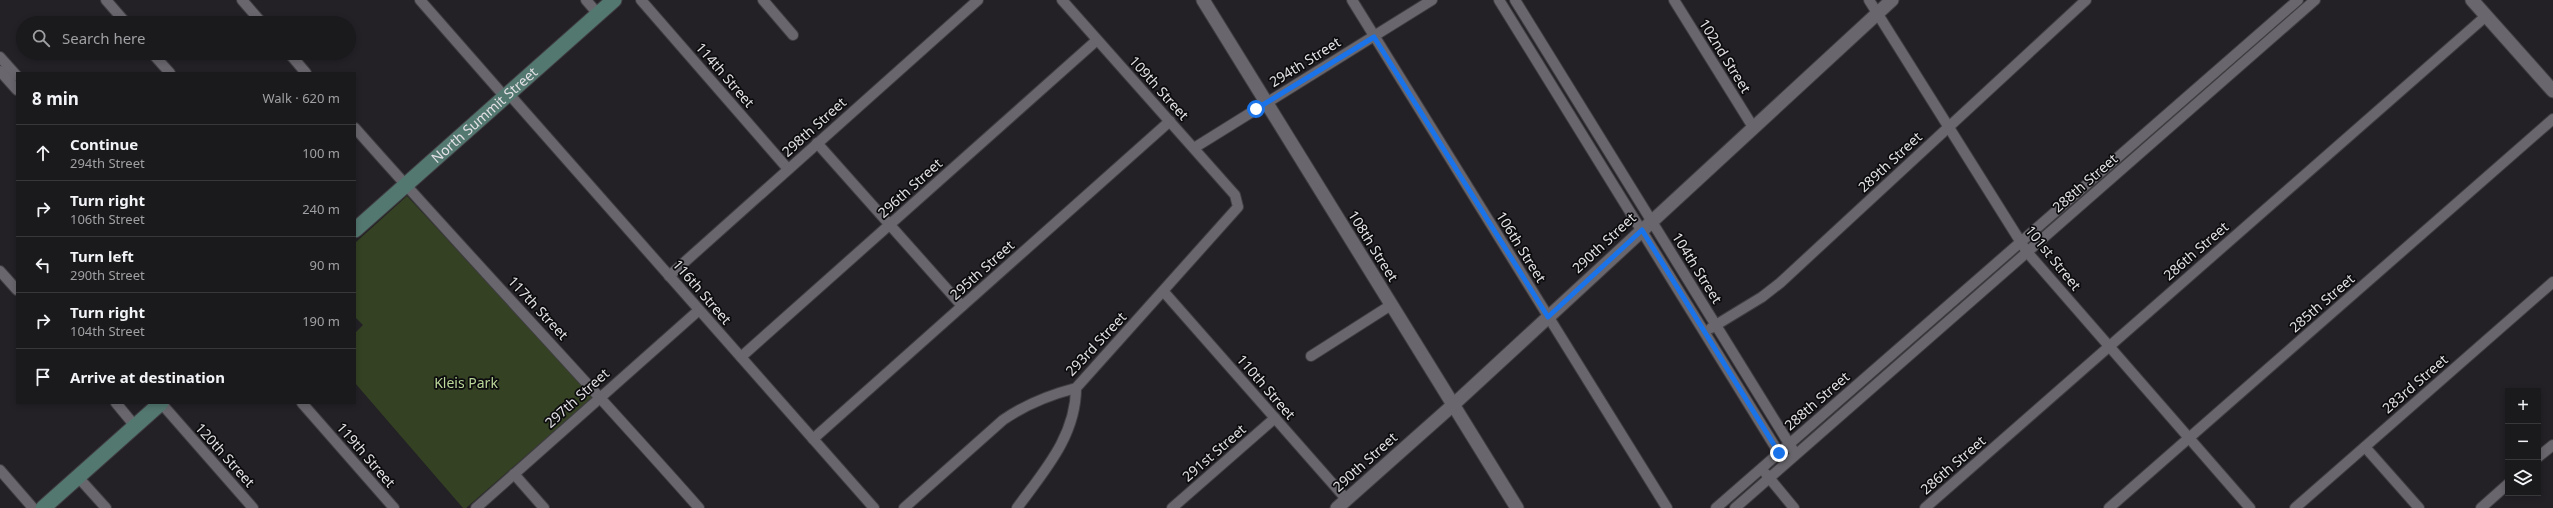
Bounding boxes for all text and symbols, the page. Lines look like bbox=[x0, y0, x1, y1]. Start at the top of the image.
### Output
street label: 102nd Street bbox=[1695, 15, 1756, 96]
search box bbox=[16, 16, 356, 60]
icon: search bbox=[30, 27, 52, 49]
text: Search here bbox=[62, 28, 145, 48]
street label: 294th Street bbox=[1266, 32, 1344, 91]
street label: 114th Street bbox=[692, 38, 759, 111]
street label: 109th Street bbox=[1125, 51, 1193, 124]
street label: North Summit Street bbox=[427, 62, 541, 167]
text: 8 min bbox=[32, 87, 79, 110]
text: Walk · 620 m bbox=[262, 89, 340, 107]
street label: 298th Street bbox=[777, 93, 850, 161]
route start bbox=[1247, 100, 1265, 118]
street label: 289th Street bbox=[1854, 127, 1926, 196]
text: Continue bbox=[70, 134, 138, 154]
icon: ahead bbox=[32, 142, 54, 164]
text: 100 m bbox=[302, 144, 340, 162]
street label: 288th Street bbox=[2048, 149, 2121, 216]
text: 294th Street bbox=[70, 154, 145, 172]
street label: 296th Street bbox=[873, 154, 946, 222]
text: Turn right bbox=[70, 190, 145, 210]
icon: right bbox=[32, 198, 54, 220]
text: 240 m bbox=[302, 200, 340, 218]
street label: 108th Street bbox=[1344, 207, 1403, 285]
street label: 106th Street bbox=[1492, 208, 1551, 286]
street label: 290th Street bbox=[1568, 208, 1640, 277]
text: 106th Street bbox=[70, 210, 145, 228]
street label: 286th Street bbox=[2159, 217, 2232, 284]
street label: 101st Street bbox=[2021, 221, 2085, 294]
street label: 104th Street bbox=[1668, 229, 1727, 307]
street label: 295th Street bbox=[945, 236, 1018, 304]
text: Turn left bbox=[70, 246, 134, 266]
icon: left bbox=[32, 254, 54, 276]
street label: 116th Street bbox=[669, 255, 736, 328]
text: 90 m bbox=[310, 256, 340, 274]
text: 290th Street bbox=[70, 266, 145, 284]
street label: 285th Street bbox=[2285, 269, 2358, 336]
street label: 117th Street bbox=[504, 272, 573, 344]
text: Turn right bbox=[70, 302, 145, 322]
street label: 293rd Street bbox=[1061, 308, 1130, 380]
icon: right bbox=[32, 310, 54, 332]
text: 190 m bbox=[302, 312, 340, 330]
text: 104th Street bbox=[70, 322, 145, 340]
street label: 110th Street bbox=[1233, 350, 1300, 423]
street label: 283rd Street bbox=[2378, 350, 2451, 417]
street label: 297th Street bbox=[540, 364, 613, 432]
icon: arrive bbox=[32, 366, 54, 388]
text: Arrive at destination bbox=[70, 367, 225, 387]
street label: 288th Street bbox=[1780, 367, 1853, 434]
park label: Kleis Park bbox=[434, 373, 498, 392]
map controls bbox=[2505, 388, 2541, 496]
button: + bbox=[2505, 388, 2541, 424]
street label: 120th Street bbox=[191, 418, 259, 491]
street label: 119th Street bbox=[333, 418, 400, 491]
street label: 291st Street bbox=[1178, 420, 1250, 486]
button: − bbox=[2505, 424, 2541, 460]
street label: 290th Street bbox=[1328, 428, 1401, 496]
street label: 286th Street bbox=[1916, 431, 1989, 498]
route end bbox=[1770, 444, 1788, 462]
button: layers bbox=[2505, 460, 2541, 496]

